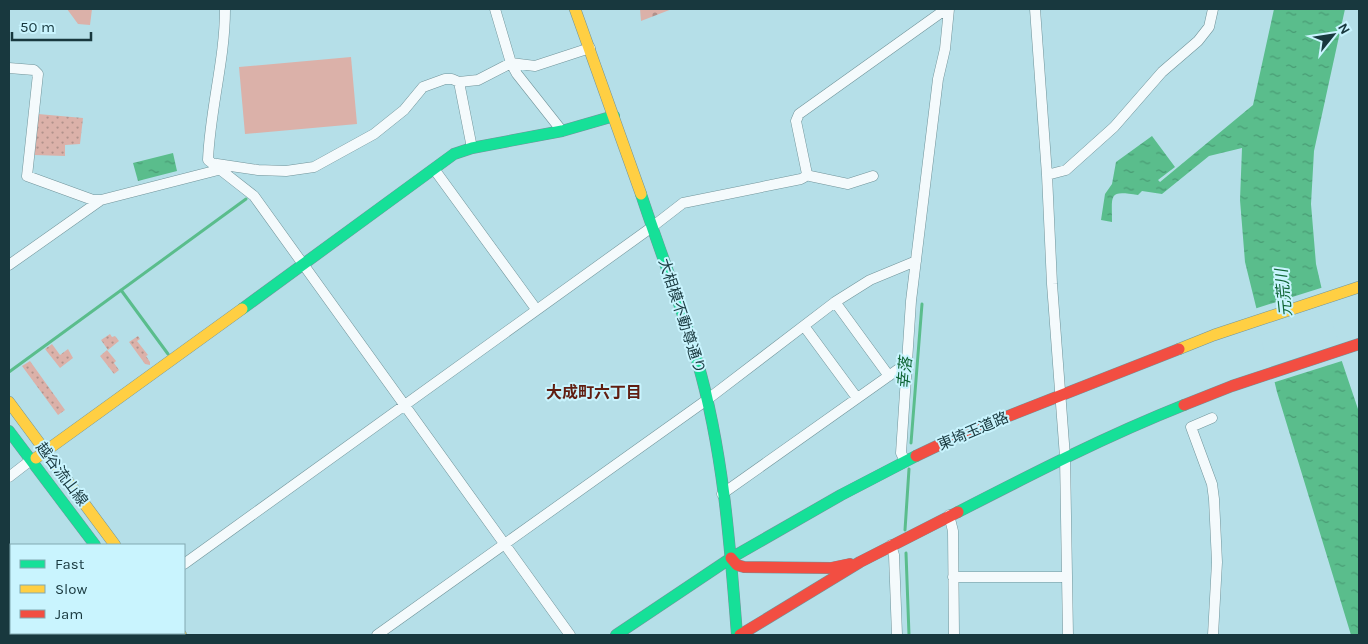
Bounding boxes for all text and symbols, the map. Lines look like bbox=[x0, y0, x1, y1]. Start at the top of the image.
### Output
scale bar bbox=[12, 10, 91, 42]
north arrow bbox=[1308, 10, 1358, 60]
text: 50 m bbox=[20, 18, 55, 36]
text: N bbox=[1334, 20, 1354, 37]
street label: 大相模不動尊通り bbox=[655, 256, 709, 376]
water label: 元荒川 bbox=[1271, 266, 1295, 318]
water label: 幸落 bbox=[894, 353, 916, 390]
district label: 大成町六丁目 bbox=[546, 383, 642, 402]
street label: 東埼玉道路 bbox=[935, 408, 1011, 454]
street label: 越谷流山線 bbox=[32, 438, 92, 509]
legend bbox=[10, 544, 185, 634]
text: Fast bbox=[55, 555, 85, 573]
text: Slow bbox=[55, 580, 87, 598]
text: Jam bbox=[55, 605, 83, 623]

